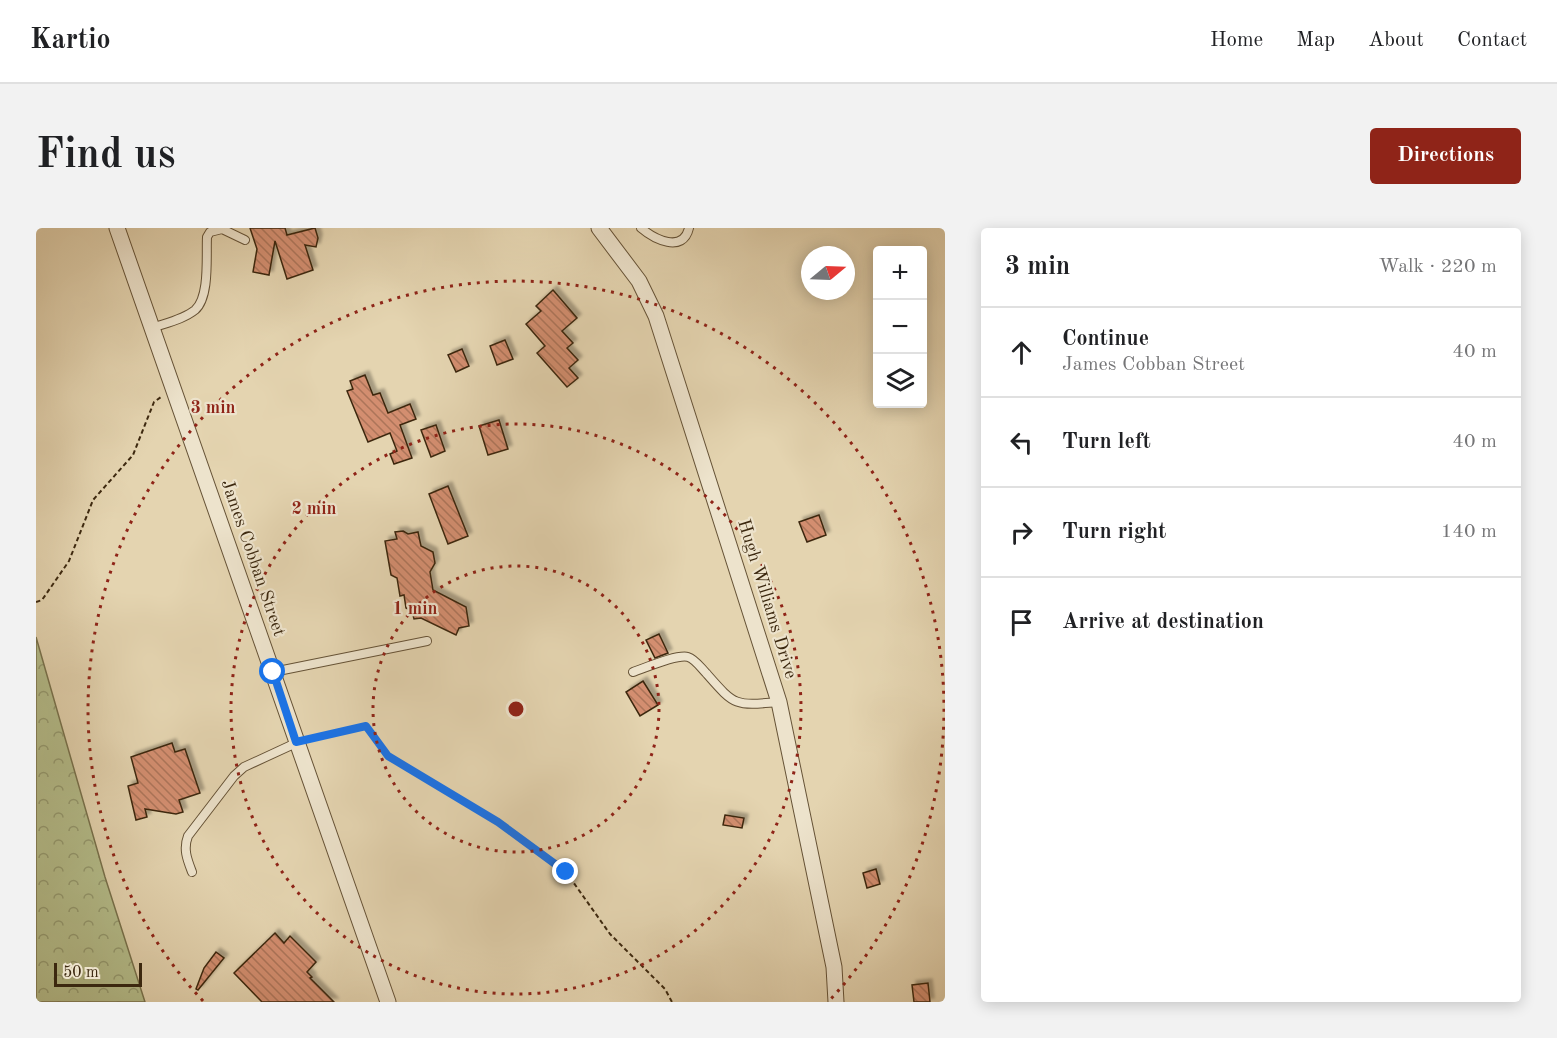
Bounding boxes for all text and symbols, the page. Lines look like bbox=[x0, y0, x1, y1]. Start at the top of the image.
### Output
text: Kartio bbox=[30, 27, 111, 55]
text: Home bbox=[1210, 30, 1263, 51]
text: Map bbox=[1296, 30, 1335, 51]
text: About bbox=[1368, 30, 1424, 51]
text: Contact bbox=[1457, 30, 1527, 51]
button: Directions bbox=[1370, 128, 1521, 184]
text: Find us bbox=[36, 135, 175, 177]
north arrow bbox=[801, 246, 855, 300]
map controls bbox=[873, 246, 927, 408]
button: + bbox=[873, 246, 927, 300]
text: 3 min bbox=[1005, 254, 1070, 280]
text: Walk · 220 m bbox=[1378, 257, 1497, 277]
button: − bbox=[873, 300, 927, 354]
text: Continue bbox=[1062, 328, 1149, 350]
icon: ahead bbox=[1005, 336, 1038, 369]
text: 40 m bbox=[1452, 342, 1497, 362]
button: layers bbox=[873, 354, 927, 408]
text: James Cobban Street bbox=[1062, 355, 1245, 375]
text: 3 min bbox=[190, 399, 236, 417]
icon: left bbox=[1005, 426, 1038, 459]
text: Turn left bbox=[1062, 431, 1151, 453]
text: 40 m bbox=[1452, 432, 1497, 452]
street label: James Cobban Street bbox=[218, 477, 288, 639]
text: 2 min bbox=[291, 500, 337, 518]
icon: right bbox=[1005, 516, 1038, 549]
street label: Hugh Williams Drive bbox=[734, 517, 800, 681]
text: Turn right bbox=[1062, 521, 1166, 543]
text: 140 m bbox=[1441, 522, 1497, 542]
text: 1 min bbox=[392, 600, 438, 618]
icon: arrive bbox=[1005, 606, 1038, 639]
text: Arrive at destination bbox=[1062, 611, 1264, 633]
route start bbox=[259, 658, 285, 684]
centre of rings bbox=[506, 699, 526, 719]
route end bbox=[552, 858, 578, 884]
scale bar bbox=[54, 960, 142, 988]
text: 50 m bbox=[63, 965, 99, 981]

